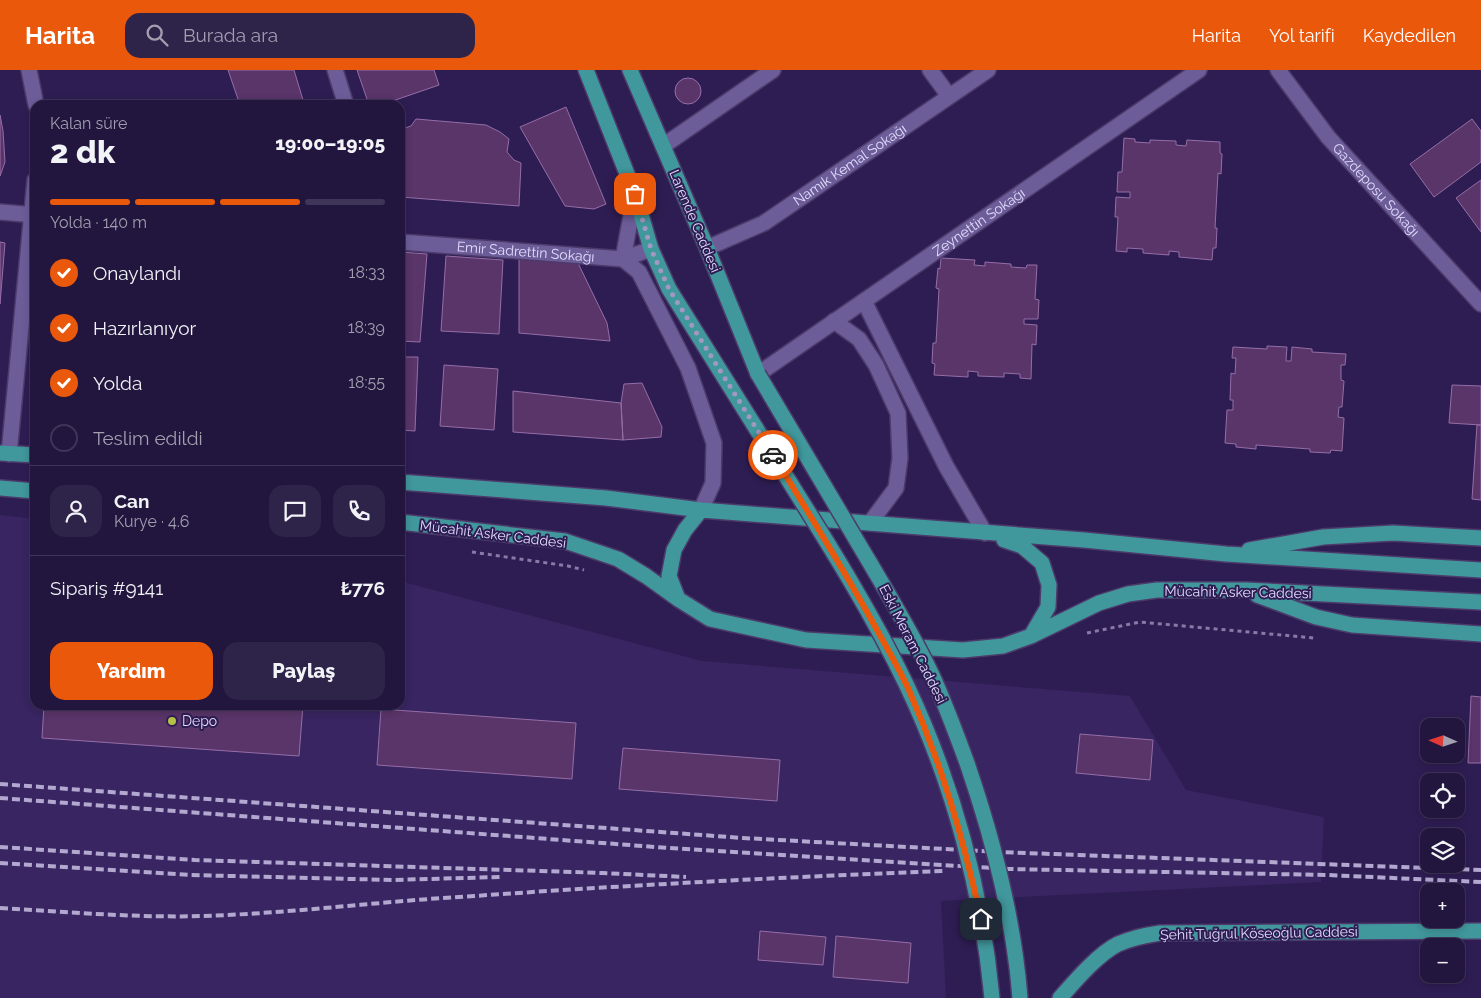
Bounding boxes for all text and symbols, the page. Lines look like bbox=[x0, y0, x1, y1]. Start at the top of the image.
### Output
search box bbox=[125, 13, 475, 58]
text: Harita bbox=[25, 21, 95, 50]
icon: search bbox=[143, 21, 171, 49]
text: Burada ara bbox=[183, 24, 278, 46]
text: Harita bbox=[1192, 25, 1241, 46]
text: Yol tarifi bbox=[1269, 25, 1335, 46]
text: Kaydedilen bbox=[1363, 25, 1456, 46]
text: Kalan süre bbox=[50, 114, 127, 133]
street label: Namık Kemal Sokağı bbox=[790, 120, 909, 209]
text: 19:00–19:05 bbox=[275, 132, 385, 154]
text: 2 dk bbox=[50, 133, 115, 170]
street label: Gazdeposu Sokağı bbox=[1330, 140, 1423, 240]
street label: Larende Caddesi bbox=[666, 167, 724, 275]
pin bbox=[614, 173, 656, 215]
icon: bag bbox=[621, 180, 649, 208]
street label: Zeynettin Sokağı bbox=[930, 185, 1028, 259]
text: Yolda · 140 m bbox=[50, 213, 147, 232]
street label: Emir Sadrettin Sokağı bbox=[456, 238, 595, 265]
icon: check bbox=[50, 259, 78, 287]
text: Onaylandı bbox=[93, 262, 181, 284]
text: 18:33 bbox=[349, 263, 385, 282]
icon: check bbox=[50, 314, 78, 342]
text: Hazırlanıyor bbox=[93, 317, 196, 339]
text: 18:39 bbox=[348, 318, 385, 337]
icon: check bbox=[50, 369, 78, 397]
text: Yolda bbox=[93, 372, 142, 394]
text: 18:55 bbox=[348, 373, 385, 392]
text: Teslim edildi bbox=[93, 427, 203, 449]
courier bbox=[748, 430, 798, 480]
icon: car bbox=[759, 441, 787, 469]
button: person bbox=[50, 485, 102, 537]
button: chat bbox=[269, 485, 321, 537]
button: phone bbox=[333, 485, 385, 537]
text: Can bbox=[114, 490, 149, 512]
text: Kurye · 4.6 bbox=[114, 512, 189, 531]
street label: Mücahit Asker Caddesi bbox=[419, 517, 567, 551]
text: Sipariş #9141 bbox=[50, 577, 163, 599]
text: ₺776 bbox=[341, 577, 385, 599]
street label: Eski Meram Caddesi bbox=[876, 582, 950, 706]
street label: Mücahit Asker Caddesi bbox=[1164, 583, 1312, 601]
button: Yardım bbox=[50, 642, 213, 700]
button: Paylaş bbox=[223, 642, 385, 700]
place label: Depo bbox=[182, 713, 217, 729]
marker: Depo bbox=[166, 715, 178, 727]
north arrow bbox=[1420, 718, 1465, 762]
map controls bbox=[1420, 718, 1465, 983]
button: locate bbox=[1420, 773, 1465, 818]
button: layers bbox=[1420, 828, 1465, 873]
button: + bbox=[1420, 883, 1465, 928]
pin bbox=[960, 898, 1002, 940]
icon: home bbox=[967, 905, 995, 933]
street label: Şehit Tuğrul Köseoğlu Caddesi bbox=[1160, 923, 1358, 943]
button: − bbox=[1420, 938, 1465, 983]

